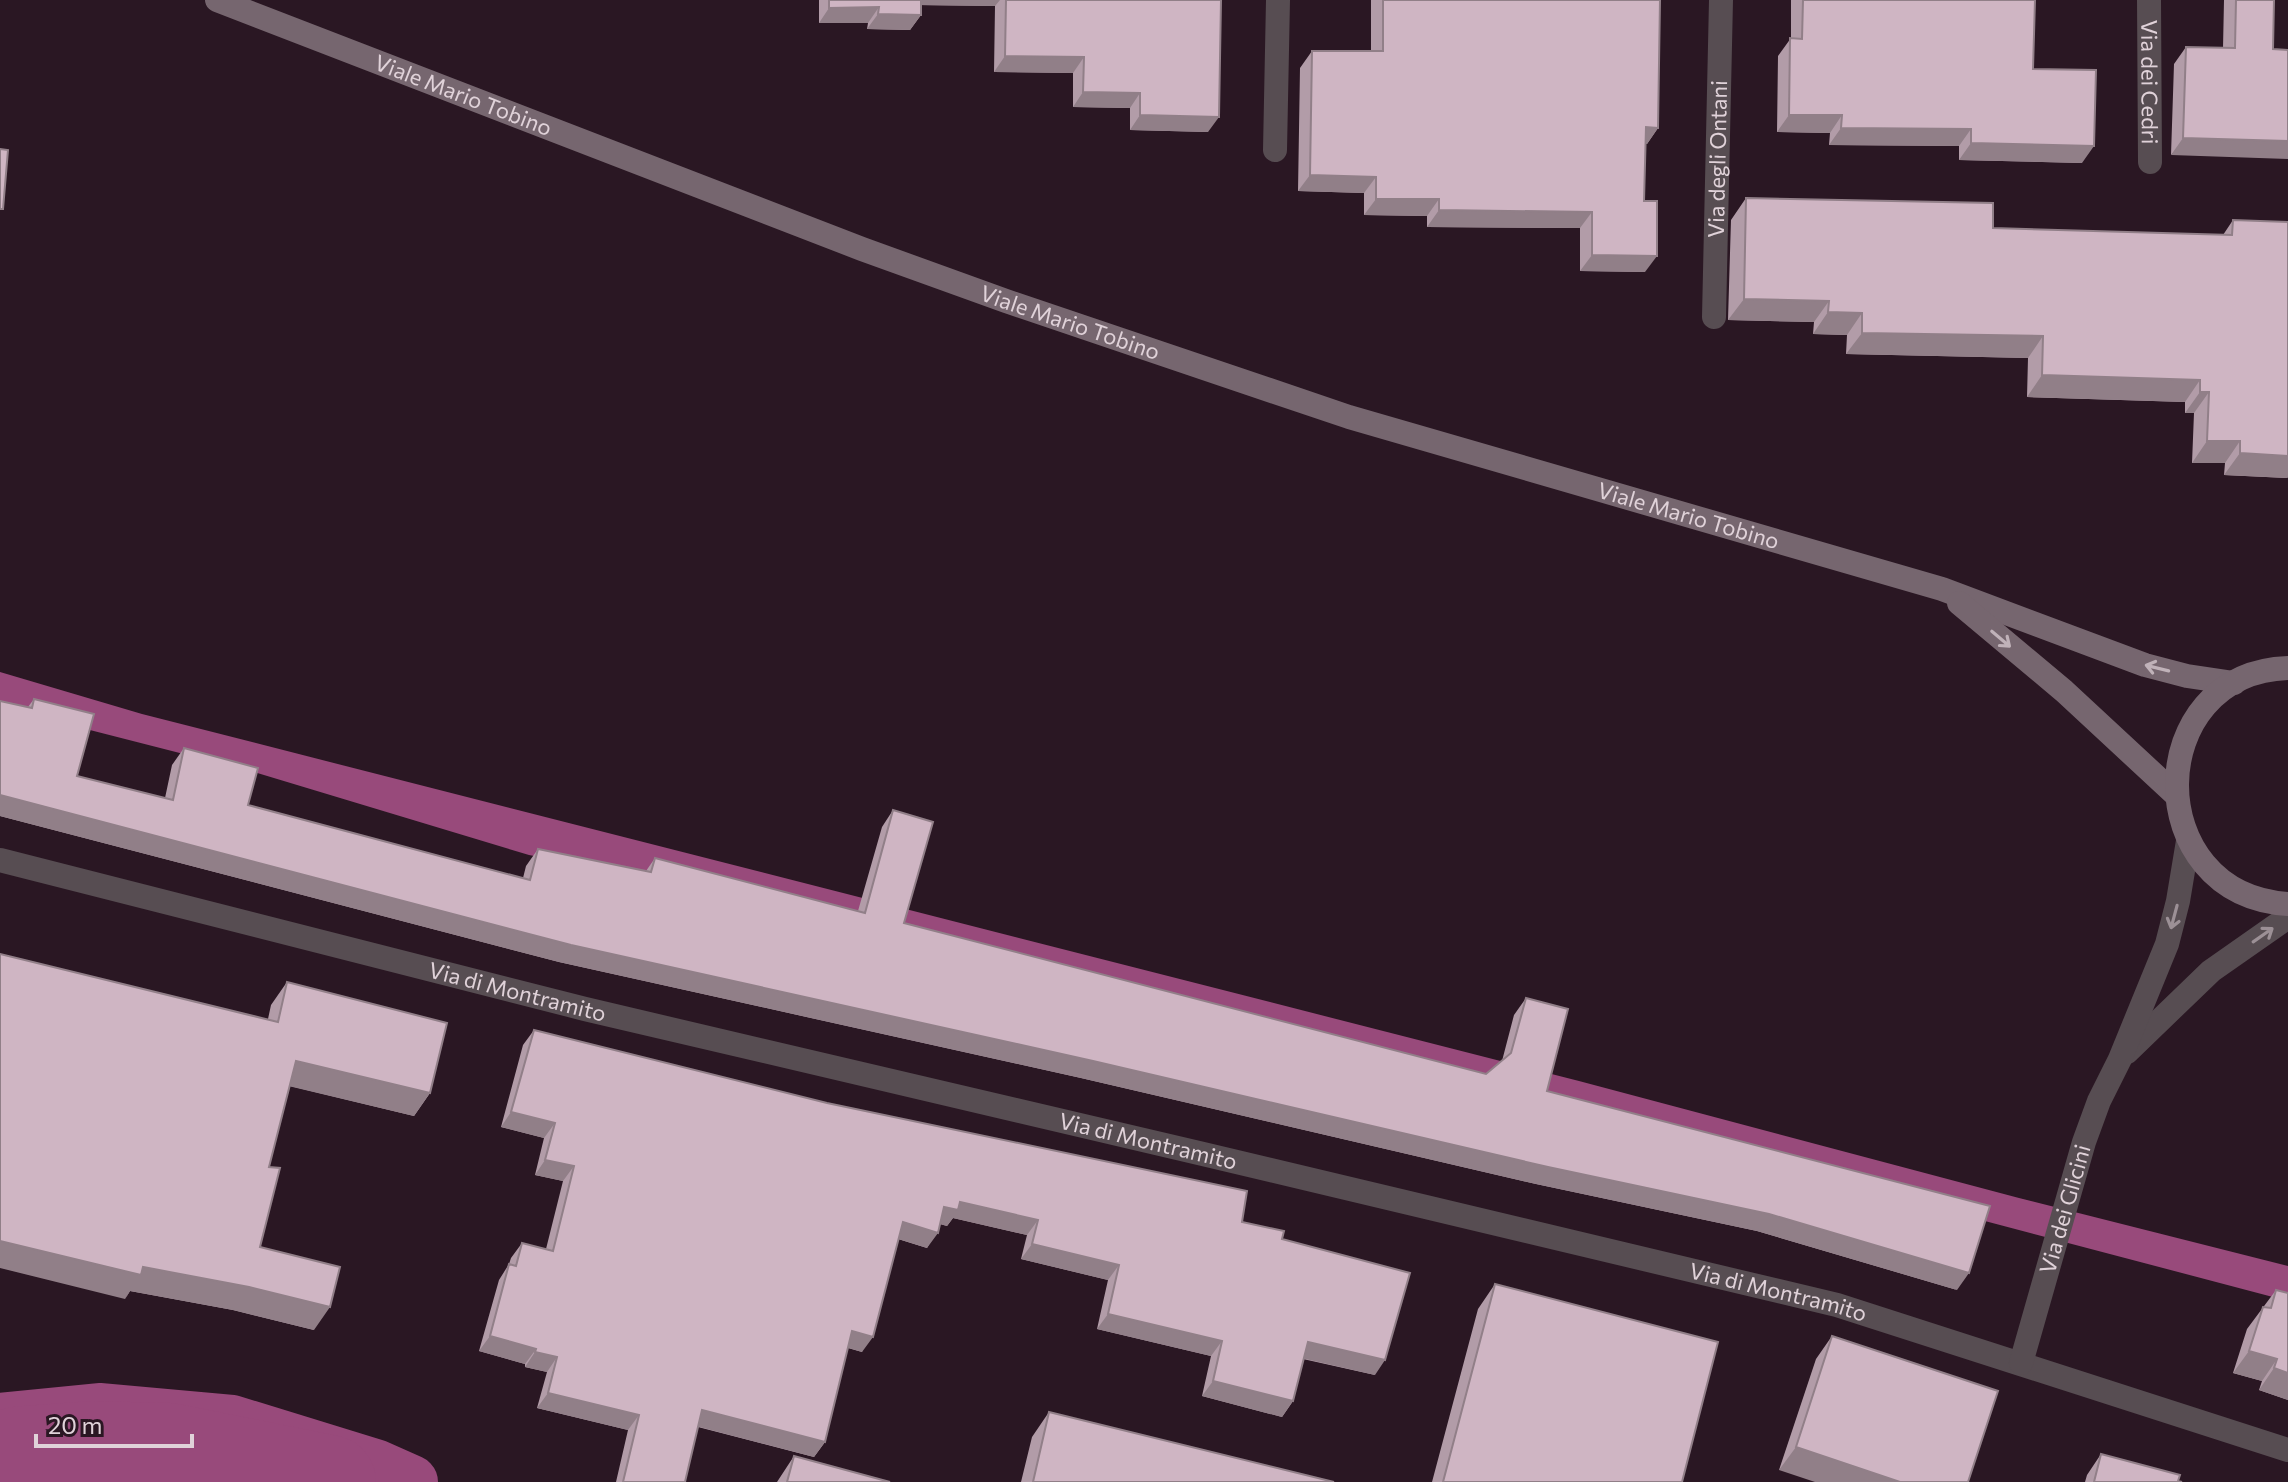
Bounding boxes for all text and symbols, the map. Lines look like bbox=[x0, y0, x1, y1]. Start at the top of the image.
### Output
street label: Via dei Cedri bbox=[2136, 20, 2164, 144]
street label: Viale Mario Tobino bbox=[371, 48, 556, 141]
street label: Via degli Ontani bbox=[1702, 80, 1732, 238]
street label: Viale Mario Tobino bbox=[977, 279, 1163, 365]
street label: Viale Mario Tobino bbox=[1595, 476, 1783, 554]
one-way arrow bbox=[1991, 630, 2011, 648]
one-way arrow bbox=[2145, 660, 2171, 675]
one-way arrow bbox=[2165, 904, 2180, 930]
one-way arrow bbox=[2251, 926, 2273, 943]
street label: Via di Montramito bbox=[426, 956, 609, 1027]
street label: Via di Montramito bbox=[1057, 1107, 1240, 1175]
street label: Via dei Glicini bbox=[2033, 1141, 2096, 1277]
street label: Via di Montramito bbox=[1687, 1256, 1871, 1327]
scale bar bbox=[36, 1398, 192, 1448]
text: 20 m bbox=[48, 1410, 102, 1439]

